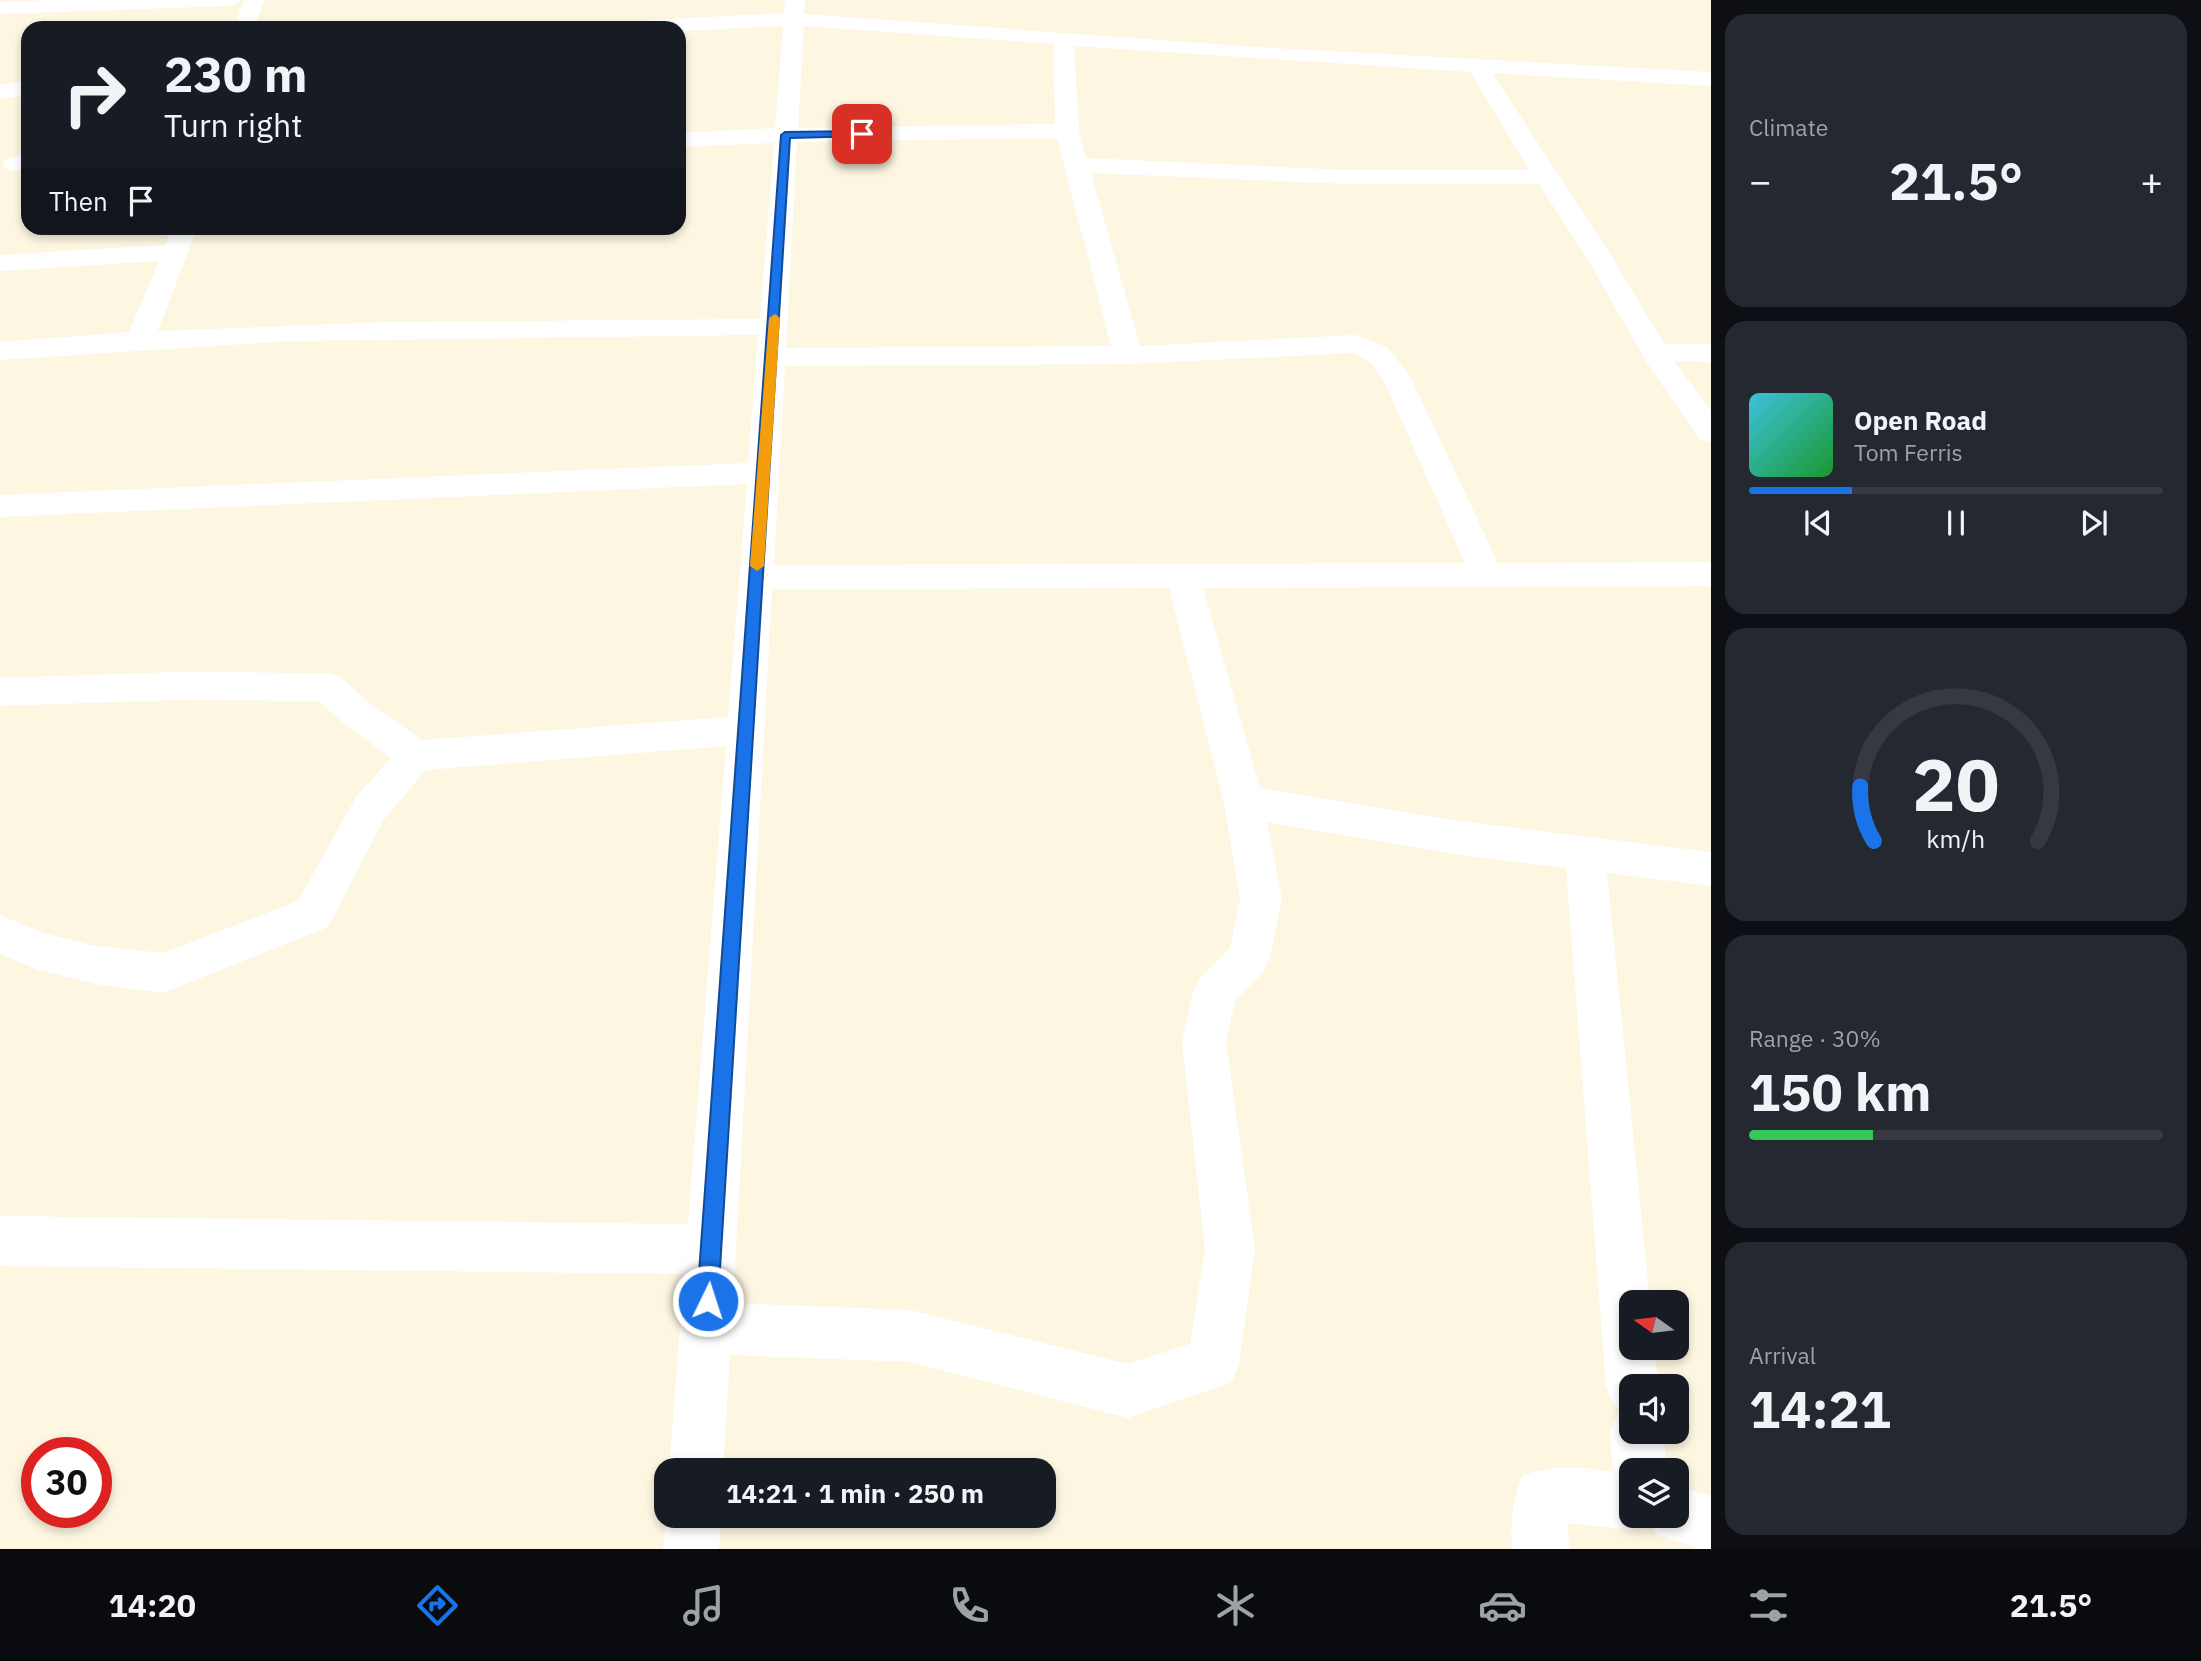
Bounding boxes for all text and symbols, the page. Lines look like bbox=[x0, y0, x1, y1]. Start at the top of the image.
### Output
text: 230 m bbox=[164, 42, 308, 105]
icon: right bbox=[49, 49, 140, 140]
text: Turn right bbox=[164, 104, 302, 146]
pin bbox=[832, 104, 892, 164]
text: Climate bbox=[1749, 112, 1828, 142]
icon: arrive bbox=[843, 115, 881, 153]
text: 21.5° bbox=[1889, 147, 2023, 214]
text: − bbox=[1749, 156, 1772, 205]
text: + bbox=[2140, 156, 2163, 205]
icon: arrive bbox=[122, 182, 160, 220]
text: Then bbox=[49, 184, 108, 218]
text: Open Road bbox=[1854, 403, 1987, 437]
text: Tom Ferris bbox=[1854, 437, 1963, 467]
icon: previous bbox=[1799, 504, 1837, 542]
icon: pause bbox=[1937, 504, 1975, 542]
icon: next bbox=[2075, 504, 2113, 542]
text: 20 bbox=[1912, 736, 2000, 831]
text: km/h bbox=[1927, 821, 1985, 854]
text: Range · 30% bbox=[1749, 1023, 1881, 1053]
text: 150 km bbox=[1749, 1058, 1931, 1125]
position arrow bbox=[671, 1264, 745, 1338]
north arrow bbox=[1619, 1290, 1689, 1360]
map controls bbox=[1619, 1290, 1689, 1528]
text: Arrival bbox=[1749, 1340, 1816, 1370]
button: sound bbox=[1619, 1374, 1689, 1444]
text: 14:21 bbox=[1749, 1375, 1891, 1442]
speed limit sign: 30 bbox=[21, 1437, 112, 1528]
button: layers bbox=[1619, 1458, 1689, 1528]
text: 14:21 · 1 min · 250 m bbox=[726, 1476, 984, 1510]
icon: directions bbox=[413, 1581, 462, 1630]
icon: music bbox=[679, 1581, 728, 1630]
icon: phone bbox=[945, 1581, 994, 1630]
icon: climate bbox=[1211, 1581, 1260, 1630]
icon: car bbox=[1478, 1581, 1527, 1630]
icon: filters bbox=[1744, 1581, 1793, 1630]
text: 14:20 bbox=[109, 1584, 196, 1626]
text: 21.5° bbox=[2010, 1584, 2092, 1626]

